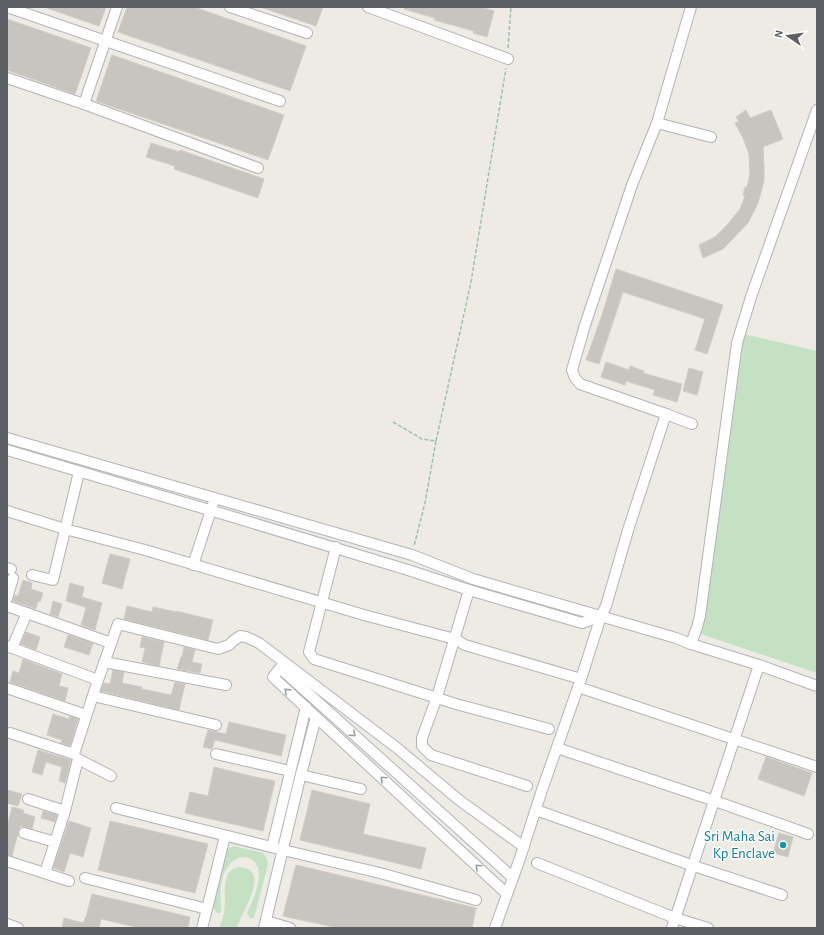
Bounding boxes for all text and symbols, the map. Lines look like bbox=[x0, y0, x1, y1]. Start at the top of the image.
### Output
north arrow bbox=[768, 16, 808, 56]
text: N bbox=[773, 29, 785, 39]
one-way arrow bbox=[285, 688, 292, 695]
one-way arrow bbox=[348, 729, 356, 736]
one-way arrow bbox=[380, 776, 388, 783]
place label: Sri Maha Sai Kp Enclave bbox=[704, 829, 775, 861]
marker: Sri Maha Sai Kp Enclave bbox=[778, 840, 788, 850]
one-way arrow bbox=[475, 864, 483, 872]

